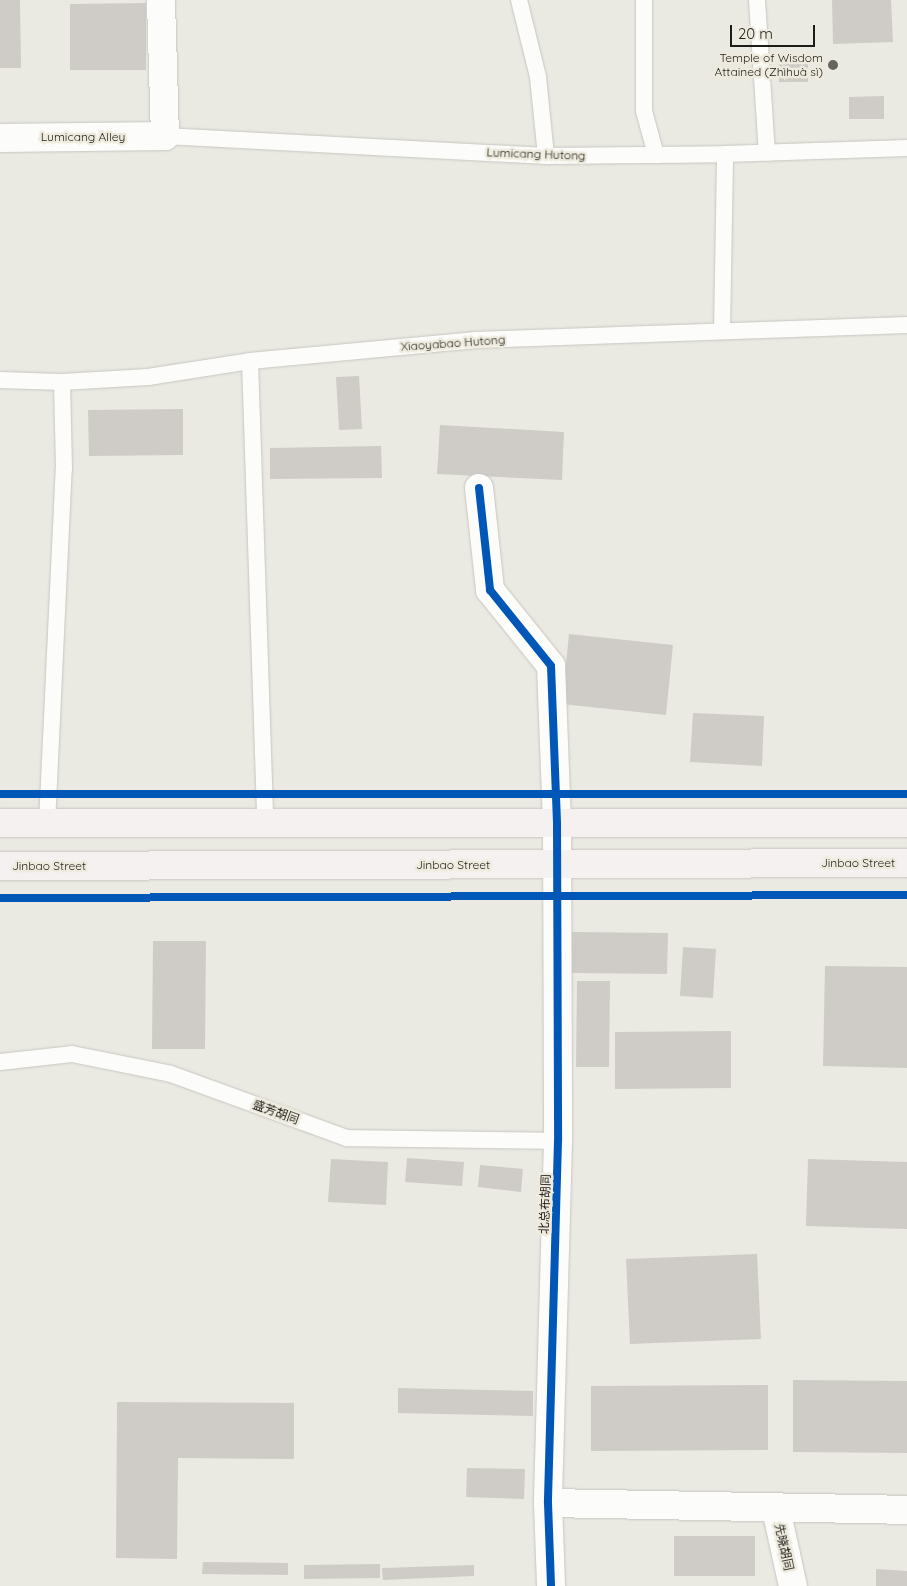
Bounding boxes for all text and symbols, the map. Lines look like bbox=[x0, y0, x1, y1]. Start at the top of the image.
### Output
scale bar bbox=[732, 15, 817, 47]
text: 20 m bbox=[738, 24, 773, 43]
place label: Temple of Wisdom Attained (Zhìhuà sì) bbox=[715, 51, 823, 79]
marker: Temple of Wisdom Attained (Zhìhuà sì) bbox=[827, 59, 839, 71]
street label: Lumicang Alley bbox=[41, 130, 125, 144]
street label: Lumicang Hutong bbox=[486, 145, 586, 163]
street label: Xiaoyabao Hutong bbox=[400, 332, 506, 354]
street label: Jinbao Street bbox=[821, 856, 895, 870]
street label: Jinbao Street bbox=[416, 858, 490, 872]
street label: Jinbao Street bbox=[12, 859, 86, 873]
street label: 盛芳胡同 bbox=[251, 1097, 301, 1127]
street label: 北总布胡同 bbox=[537, 1174, 553, 1234]
street label: 先晓胡同 bbox=[772, 1522, 796, 1572]

